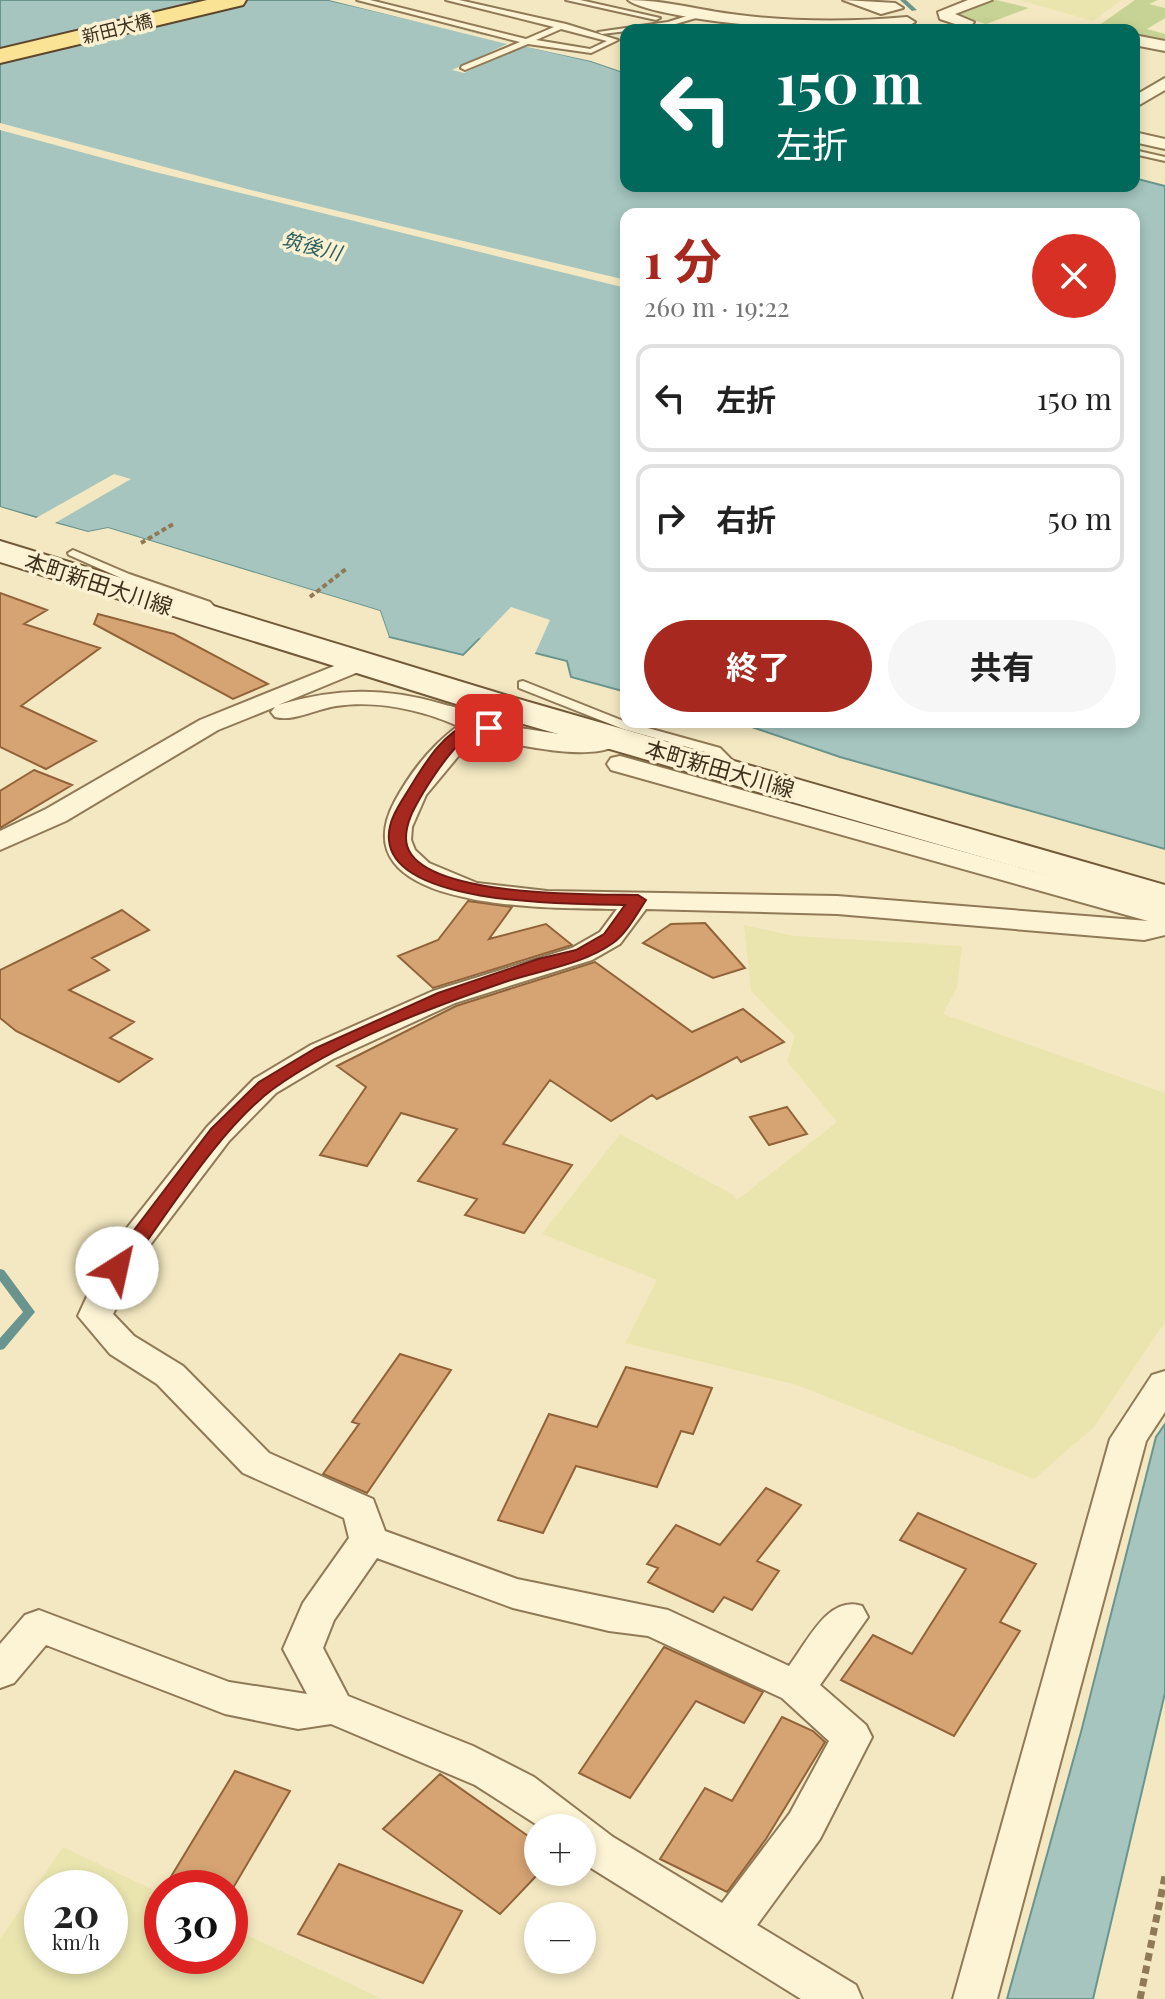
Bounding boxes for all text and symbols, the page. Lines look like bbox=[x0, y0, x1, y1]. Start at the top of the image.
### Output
street label: 新田大橋 bbox=[79, 8, 155, 48]
text: 150 m bbox=[776, 44, 922, 119]
icon: left bbox=[644, 56, 748, 160]
text: 左折 bbox=[776, 119, 848, 167]
water label: 筑後川 bbox=[280, 225, 346, 266]
text: 1 分 bbox=[644, 227, 722, 291]
button: close bbox=[1032, 234, 1116, 318]
text: 260 m · 19:22 bbox=[644, 289, 790, 324]
icon: left bbox=[648, 376, 692, 420]
text: 150 m bbox=[1037, 378, 1112, 418]
text: 左折 bbox=[716, 379, 776, 419]
icon: right bbox=[648, 496, 692, 540]
text: 50 m bbox=[1047, 498, 1112, 538]
text: 右折 bbox=[716, 499, 776, 539]
street label: 本町新田大川線 bbox=[21, 545, 177, 621]
button: 終了 bbox=[644, 620, 872, 712]
button: 共有 bbox=[888, 620, 1116, 712]
pin bbox=[455, 694, 523, 762]
icon: arrive bbox=[467, 706, 511, 750]
street label: 本町新田大川線 bbox=[642, 732, 798, 804]
position arrow bbox=[75, 1226, 159, 1310]
map controls bbox=[524, 1814, 596, 1974]
button: + bbox=[524, 1814, 596, 1886]
speed limit sign: 30 bbox=[144, 1870, 248, 1974]
text: 20 bbox=[53, 1885, 99, 1938]
button: − bbox=[524, 1902, 596, 1974]
text: km/h bbox=[52, 1928, 100, 1955]

